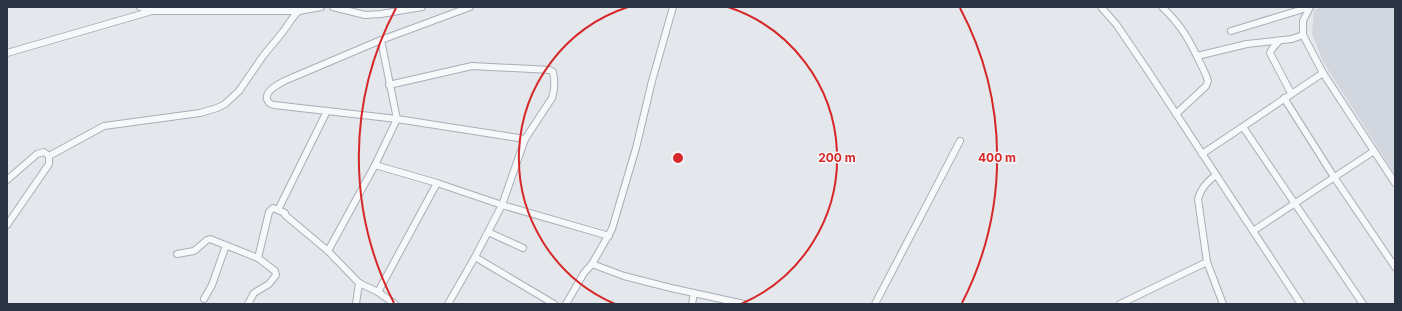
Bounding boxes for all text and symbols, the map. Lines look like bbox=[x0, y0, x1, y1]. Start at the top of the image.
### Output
text: 200 m bbox=[818, 150, 856, 165]
text: 400 m bbox=[978, 150, 1016, 165]
centre of rings bbox=[671, 151, 685, 165]

